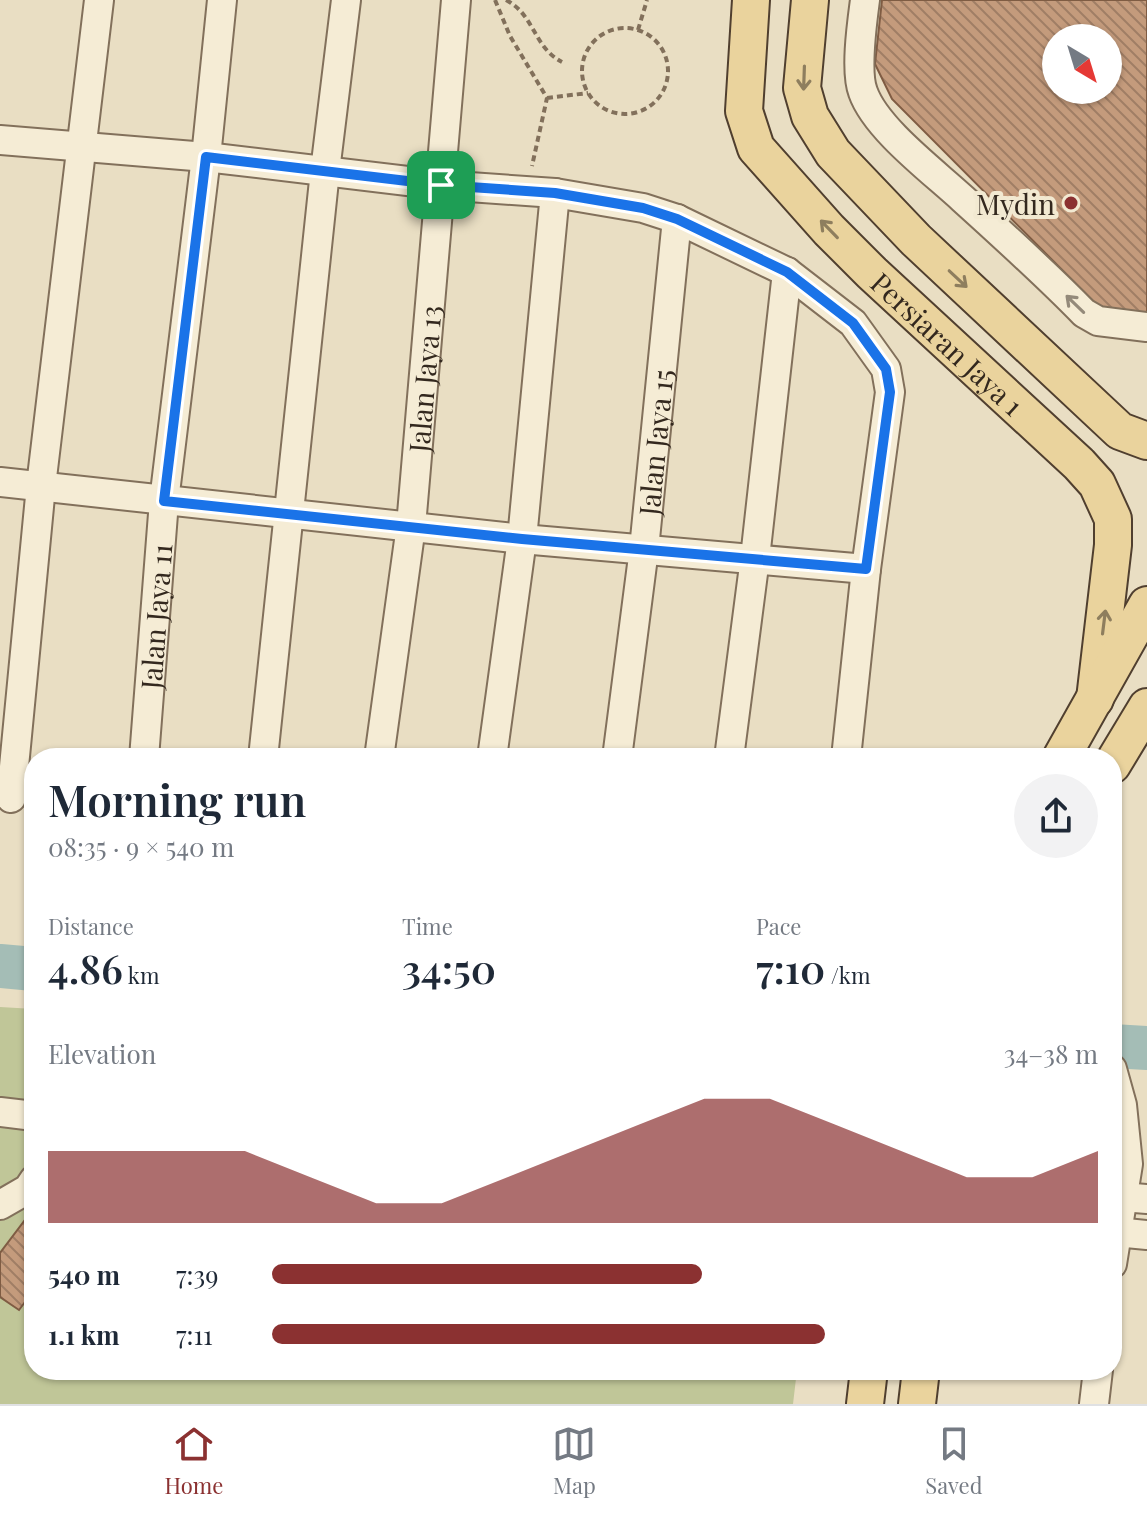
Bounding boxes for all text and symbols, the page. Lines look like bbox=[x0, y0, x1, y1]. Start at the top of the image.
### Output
north arrow bbox=[1042, 24, 1122, 104]
map controls bbox=[1042, 24, 1122, 104]
one-way arrow bbox=[796, 64, 811, 91]
pin bbox=[407, 151, 475, 219]
icon: arrive bbox=[419, 163, 463, 207]
place label: Mydin bbox=[976, 185, 1055, 222]
marker: Mydin bbox=[1062, 194, 1080, 212]
one-way arrow bbox=[819, 219, 838, 239]
street label: Persiaran Jaya 1 bbox=[864, 263, 1032, 423]
one-way arrow bbox=[947, 269, 967, 287]
one-way arrow bbox=[1066, 295, 1085, 314]
street label: Jalan Jaya 13 bbox=[399, 304, 448, 455]
street label: Jalan Jaya 15 bbox=[629, 367, 680, 518]
street label: Jalan Jaya 11 bbox=[131, 542, 179, 692]
one-way arrow bbox=[1096, 609, 1111, 636]
text: Morning run bbox=[48, 769, 306, 828]
button: share bbox=[1014, 774, 1098, 858]
text: 08:35 · 9 × 540 m bbox=[48, 829, 234, 864]
text: Distance bbox=[48, 911, 134, 941]
text: Time bbox=[402, 911, 453, 941]
text: Pace bbox=[756, 911, 802, 941]
text: 4.86 bbox=[48, 941, 123, 994]
text: 34:50 bbox=[402, 941, 496, 994]
text: 7:10 bbox=[756, 941, 825, 994]
text: km bbox=[123, 960, 159, 990]
text: /km bbox=[825, 960, 871, 990]
text: Elevation bbox=[48, 1036, 156, 1071]
text: 34–38 m bbox=[1004, 1036, 1098, 1071]
text: 540 m bbox=[48, 1257, 120, 1292]
text: 7:39 bbox=[176, 1257, 218, 1292]
text: 1.1 km bbox=[48, 1317, 119, 1352]
text: 7:11 bbox=[176, 1317, 213, 1352]
tab: Home bbox=[164, 1422, 223, 1500]
tab: Map bbox=[552, 1422, 596, 1500]
tab: Saved bbox=[925, 1422, 983, 1500]

